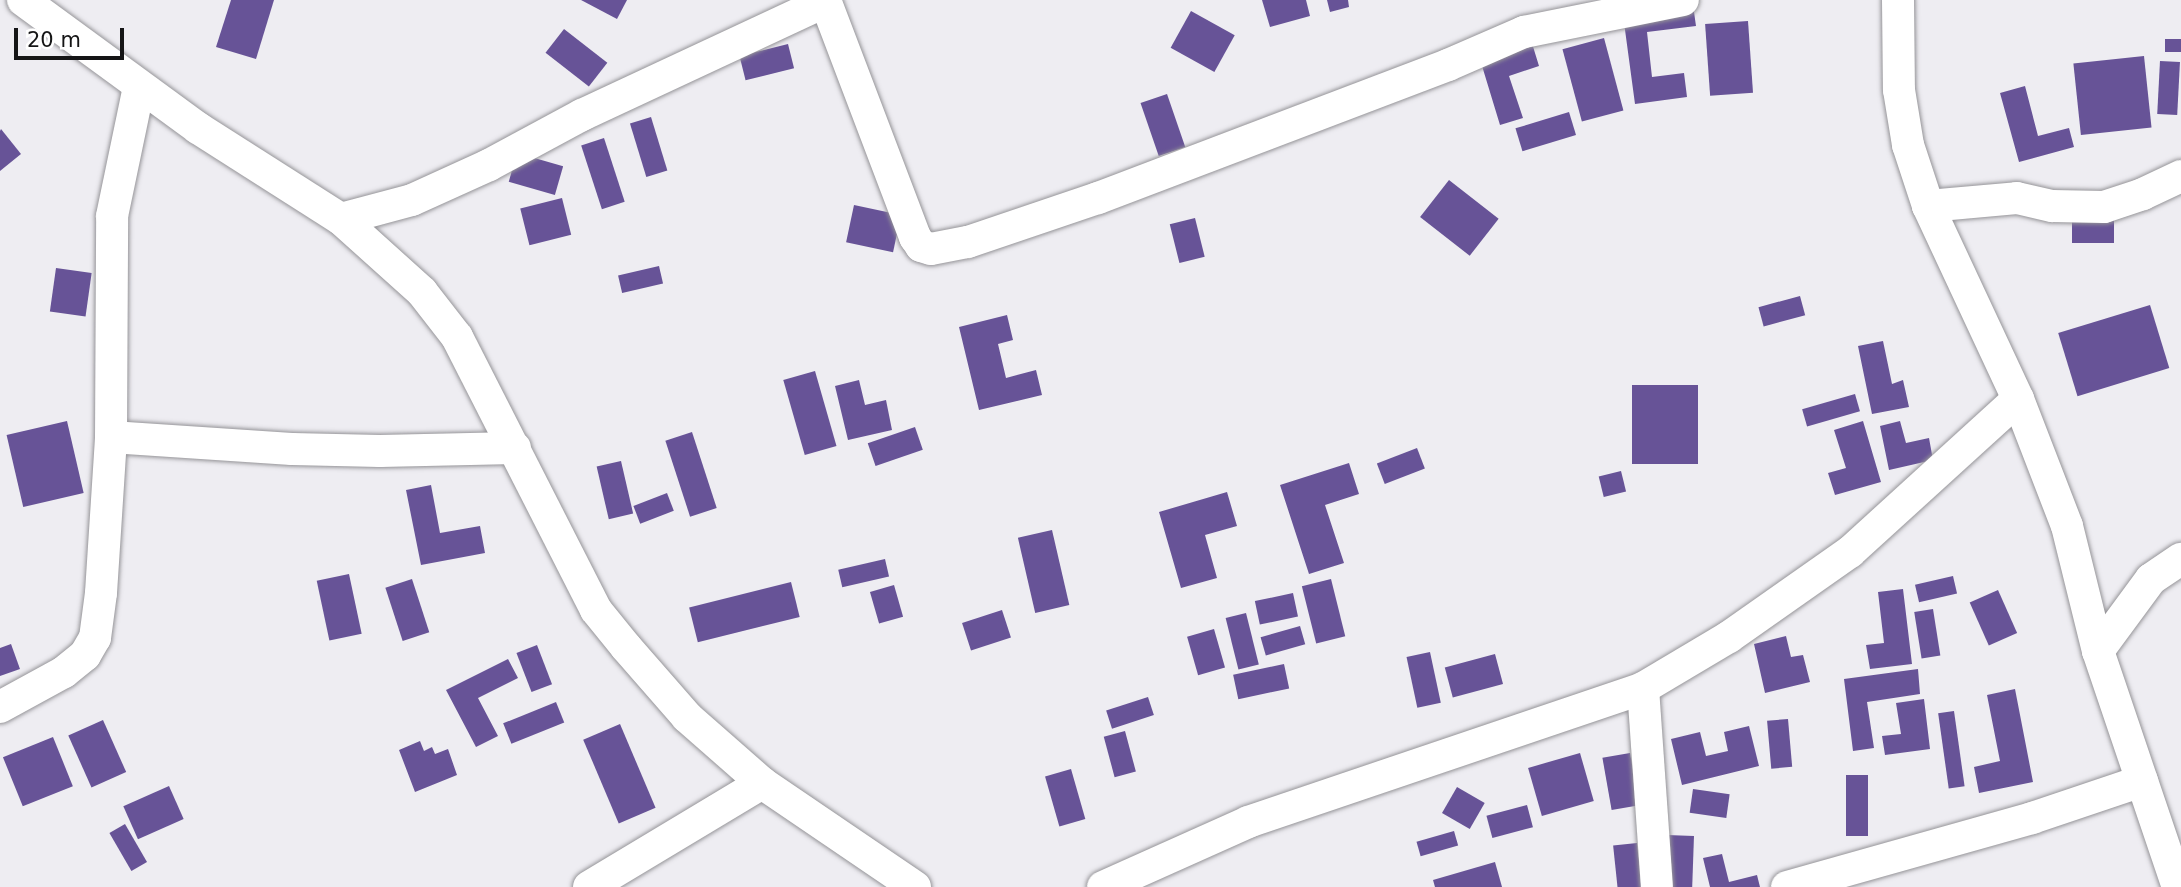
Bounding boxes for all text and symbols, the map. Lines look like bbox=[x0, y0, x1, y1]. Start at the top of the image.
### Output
scale bar bbox=[18, 14, 128, 58]
text: 20 m bbox=[27, 28, 81, 52]

